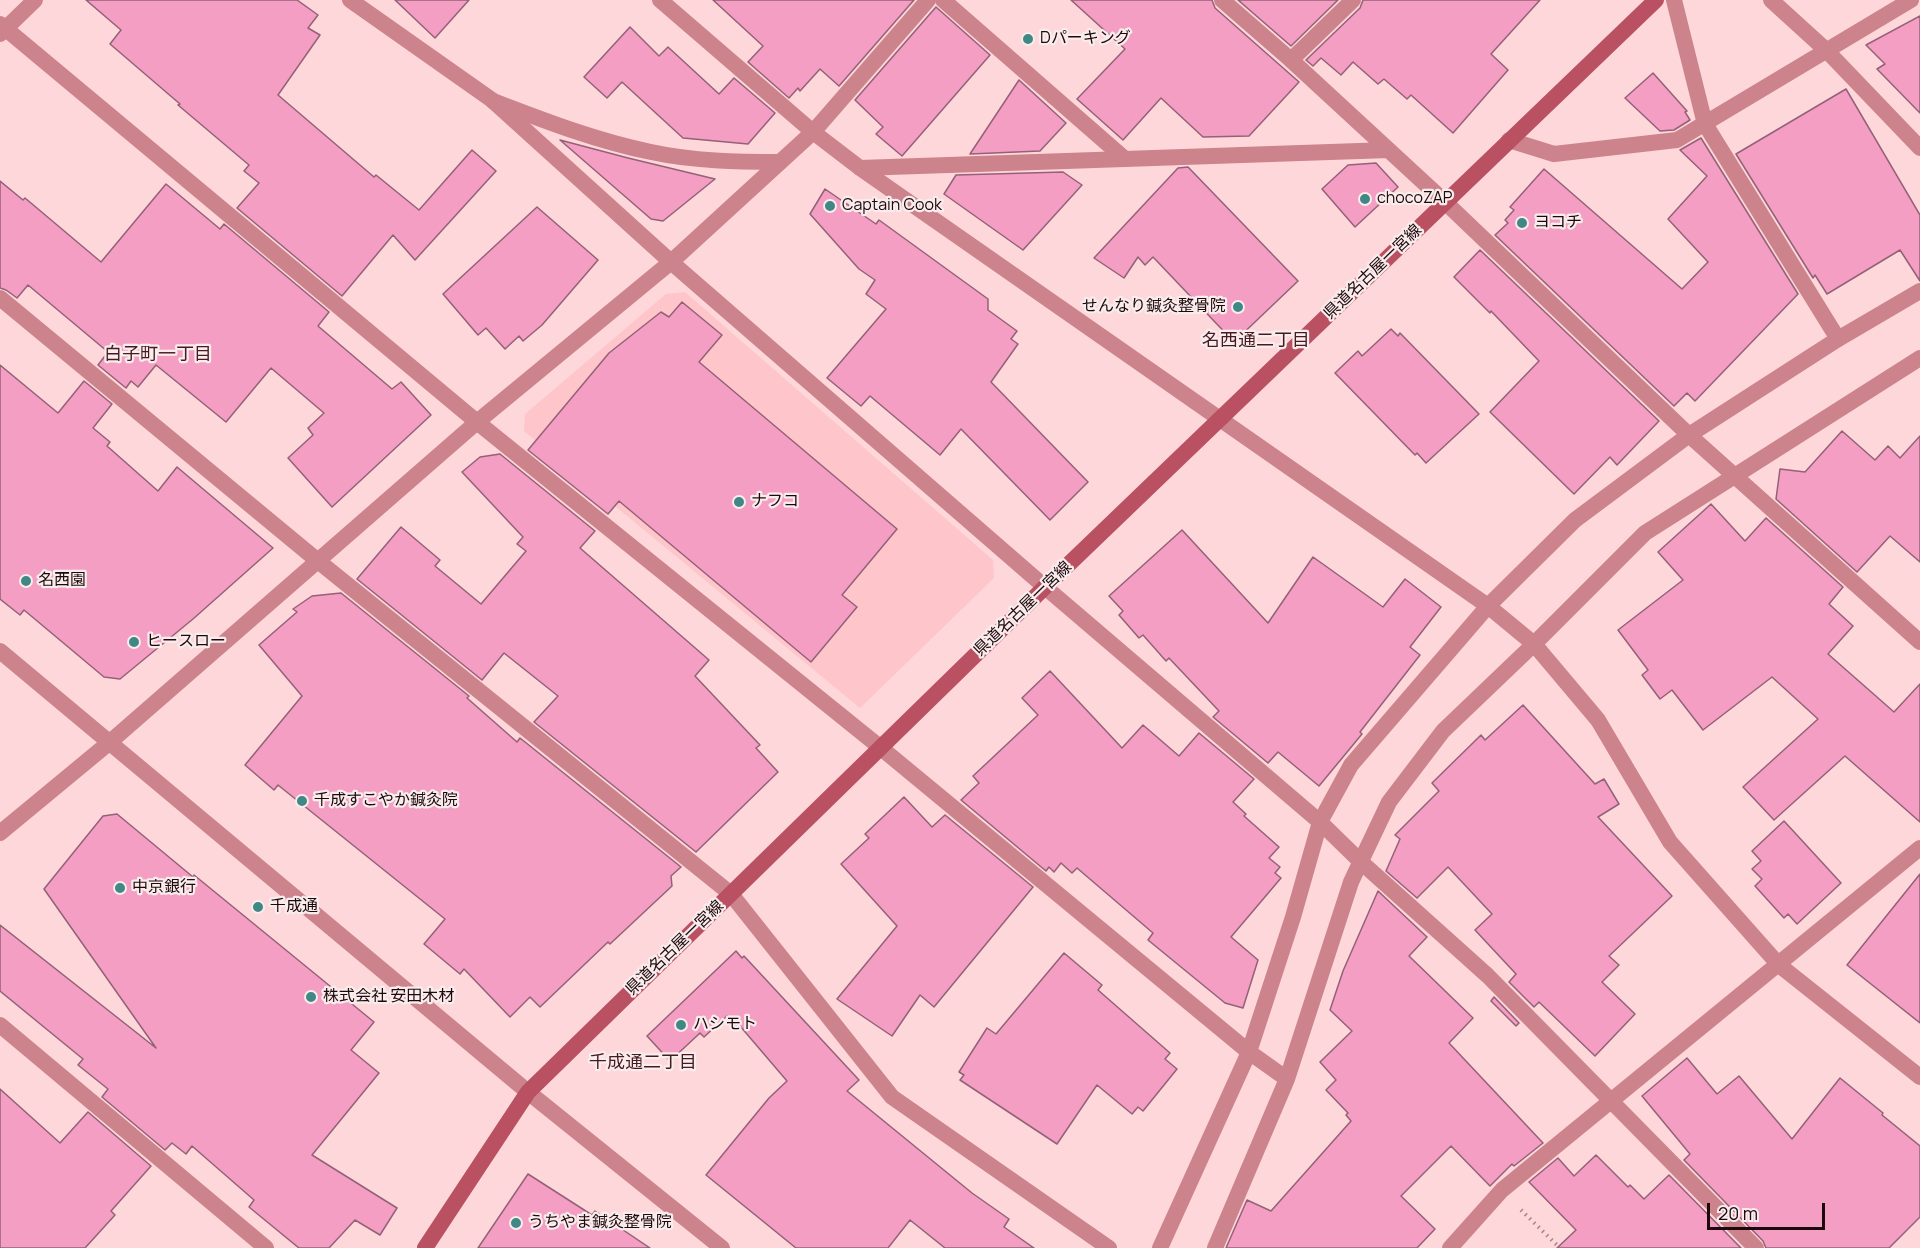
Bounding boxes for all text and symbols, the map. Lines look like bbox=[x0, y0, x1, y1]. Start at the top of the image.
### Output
place label: Dパーキング bbox=[1040, 29, 1131, 49]
marker: Dパーキング bbox=[1021, 32, 1035, 46]
place label: chocoZAP bbox=[1377, 189, 1453, 209]
marker: chocoZAP bbox=[1358, 192, 1372, 206]
place label: Captain Cook bbox=[842, 196, 942, 216]
marker: Captain Cook bbox=[823, 199, 837, 213]
place label: ヨコチ bbox=[1534, 213, 1582, 233]
marker: ヨコチ bbox=[1515, 216, 1529, 230]
street label: 県道名古屋一宮線 bbox=[1320, 221, 1426, 323]
place label: せんなり鍼灸整骨院 bbox=[1082, 297, 1226, 317]
marker: せんなり鍼灸整骨院 bbox=[1231, 300, 1245, 314]
district label: 名西通二丁目 bbox=[1202, 330, 1310, 352]
district label: 白子町一丁目 bbox=[104, 344, 212, 366]
place label: ナフコ bbox=[751, 492, 799, 512]
marker: ナフコ bbox=[732, 495, 746, 509]
street label: 県道名古屋一宮線 bbox=[970, 558, 1076, 660]
place label: 名西園 bbox=[38, 571, 86, 591]
marker: 名西園 bbox=[19, 574, 33, 588]
place label: ヒースロー bbox=[146, 632, 226, 652]
marker: ヒースロー bbox=[127, 635, 141, 649]
place label: 千成すこやか鍼灸院 bbox=[314, 791, 458, 811]
marker: 千成すこやか鍼灸院 bbox=[295, 794, 309, 808]
place label: 中京銀行 bbox=[132, 878, 196, 898]
marker: 中京銀行 bbox=[113, 881, 127, 895]
place label: 千成通 bbox=[270, 897, 318, 917]
street label: 県道名古屋一宮線 bbox=[622, 897, 728, 999]
marker: 千成通 bbox=[251, 900, 265, 914]
place label: 株式会社 安田木材 bbox=[323, 987, 454, 1007]
marker: 株式会社 安田木材 bbox=[304, 990, 318, 1004]
place label: ハシモト bbox=[693, 1015, 757, 1035]
marker: ハシモト bbox=[674, 1018, 688, 1032]
district label: 千成通二丁目 bbox=[589, 1052, 697, 1074]
scale bar bbox=[1710, 1191, 1828, 1229]
text: 20 m bbox=[1718, 1201, 1758, 1225]
place label: うちやま鍼灸整骨院 bbox=[528, 1213, 672, 1233]
marker: うちやま鍼灸整骨院 bbox=[509, 1216, 523, 1230]

